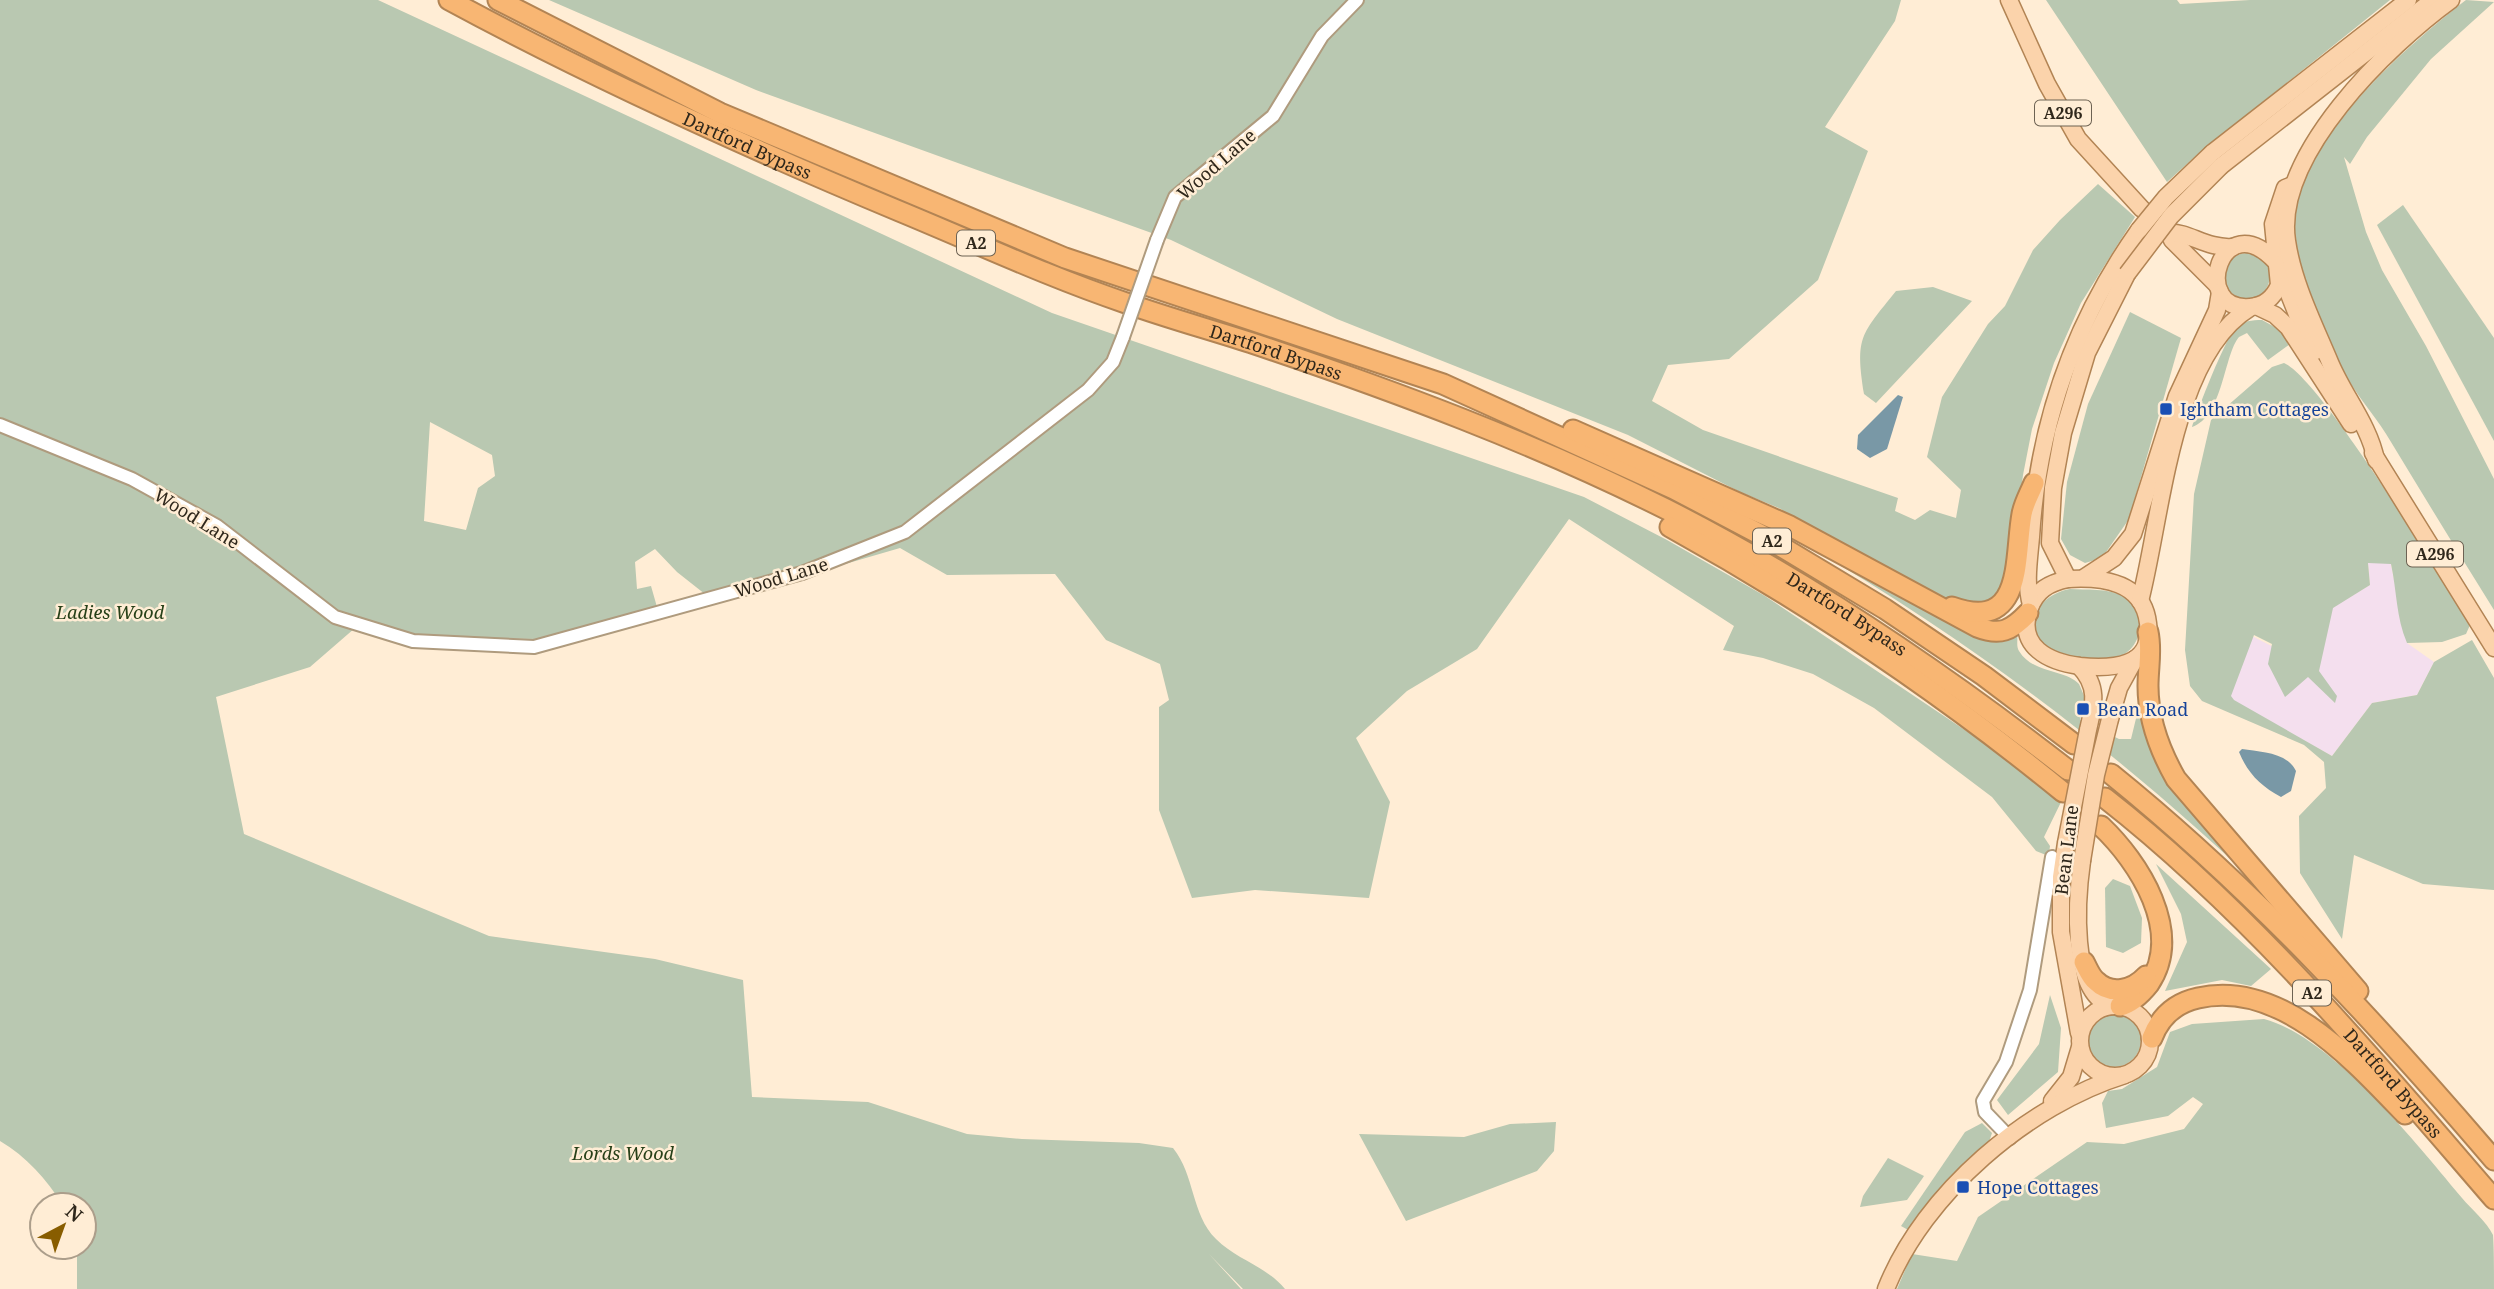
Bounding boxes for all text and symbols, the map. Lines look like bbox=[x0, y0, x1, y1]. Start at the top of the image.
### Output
road number: A296 bbox=[2035, 100, 2091, 125]
street label: Dartford Bypass bbox=[679, 106, 815, 184]
street label: Wood Lane bbox=[1172, 123, 1260, 205]
road number: A2 bbox=[957, 230, 995, 256]
street label: Dartford Bypass bbox=[1207, 319, 1346, 385]
place label: Ightham Cottages bbox=[2180, 397, 2329, 421]
marker: Ightham Cottages bbox=[2158, 401, 2174, 417]
street label: Wood Lane bbox=[150, 482, 244, 554]
road number: A2 bbox=[1753, 528, 1791, 554]
road number: A296 bbox=[2407, 541, 2463, 566]
street label: Wood Lane bbox=[731, 551, 831, 603]
street label: Dartford Bypass bbox=[1782, 566, 1912, 661]
park label: Ladies Wood bbox=[55, 600, 165, 624]
place label: Bean Road bbox=[2097, 697, 2188, 721]
marker: Bean Road bbox=[2075, 701, 2091, 717]
street label: Bean Lane bbox=[2049, 804, 2083, 896]
road number: A2 bbox=[2293, 981, 2331, 1006]
street label: Dartford Bypass bbox=[2339, 1023, 2448, 1143]
park label: Lords Wood bbox=[571, 1141, 675, 1165]
place label: Hope Cottages bbox=[1977, 1175, 2099, 1199]
marker: Hope Cottages bbox=[1955, 1179, 1971, 1195]
north arrow bbox=[28, 1191, 98, 1261]
text: N bbox=[60, 1198, 88, 1228]

